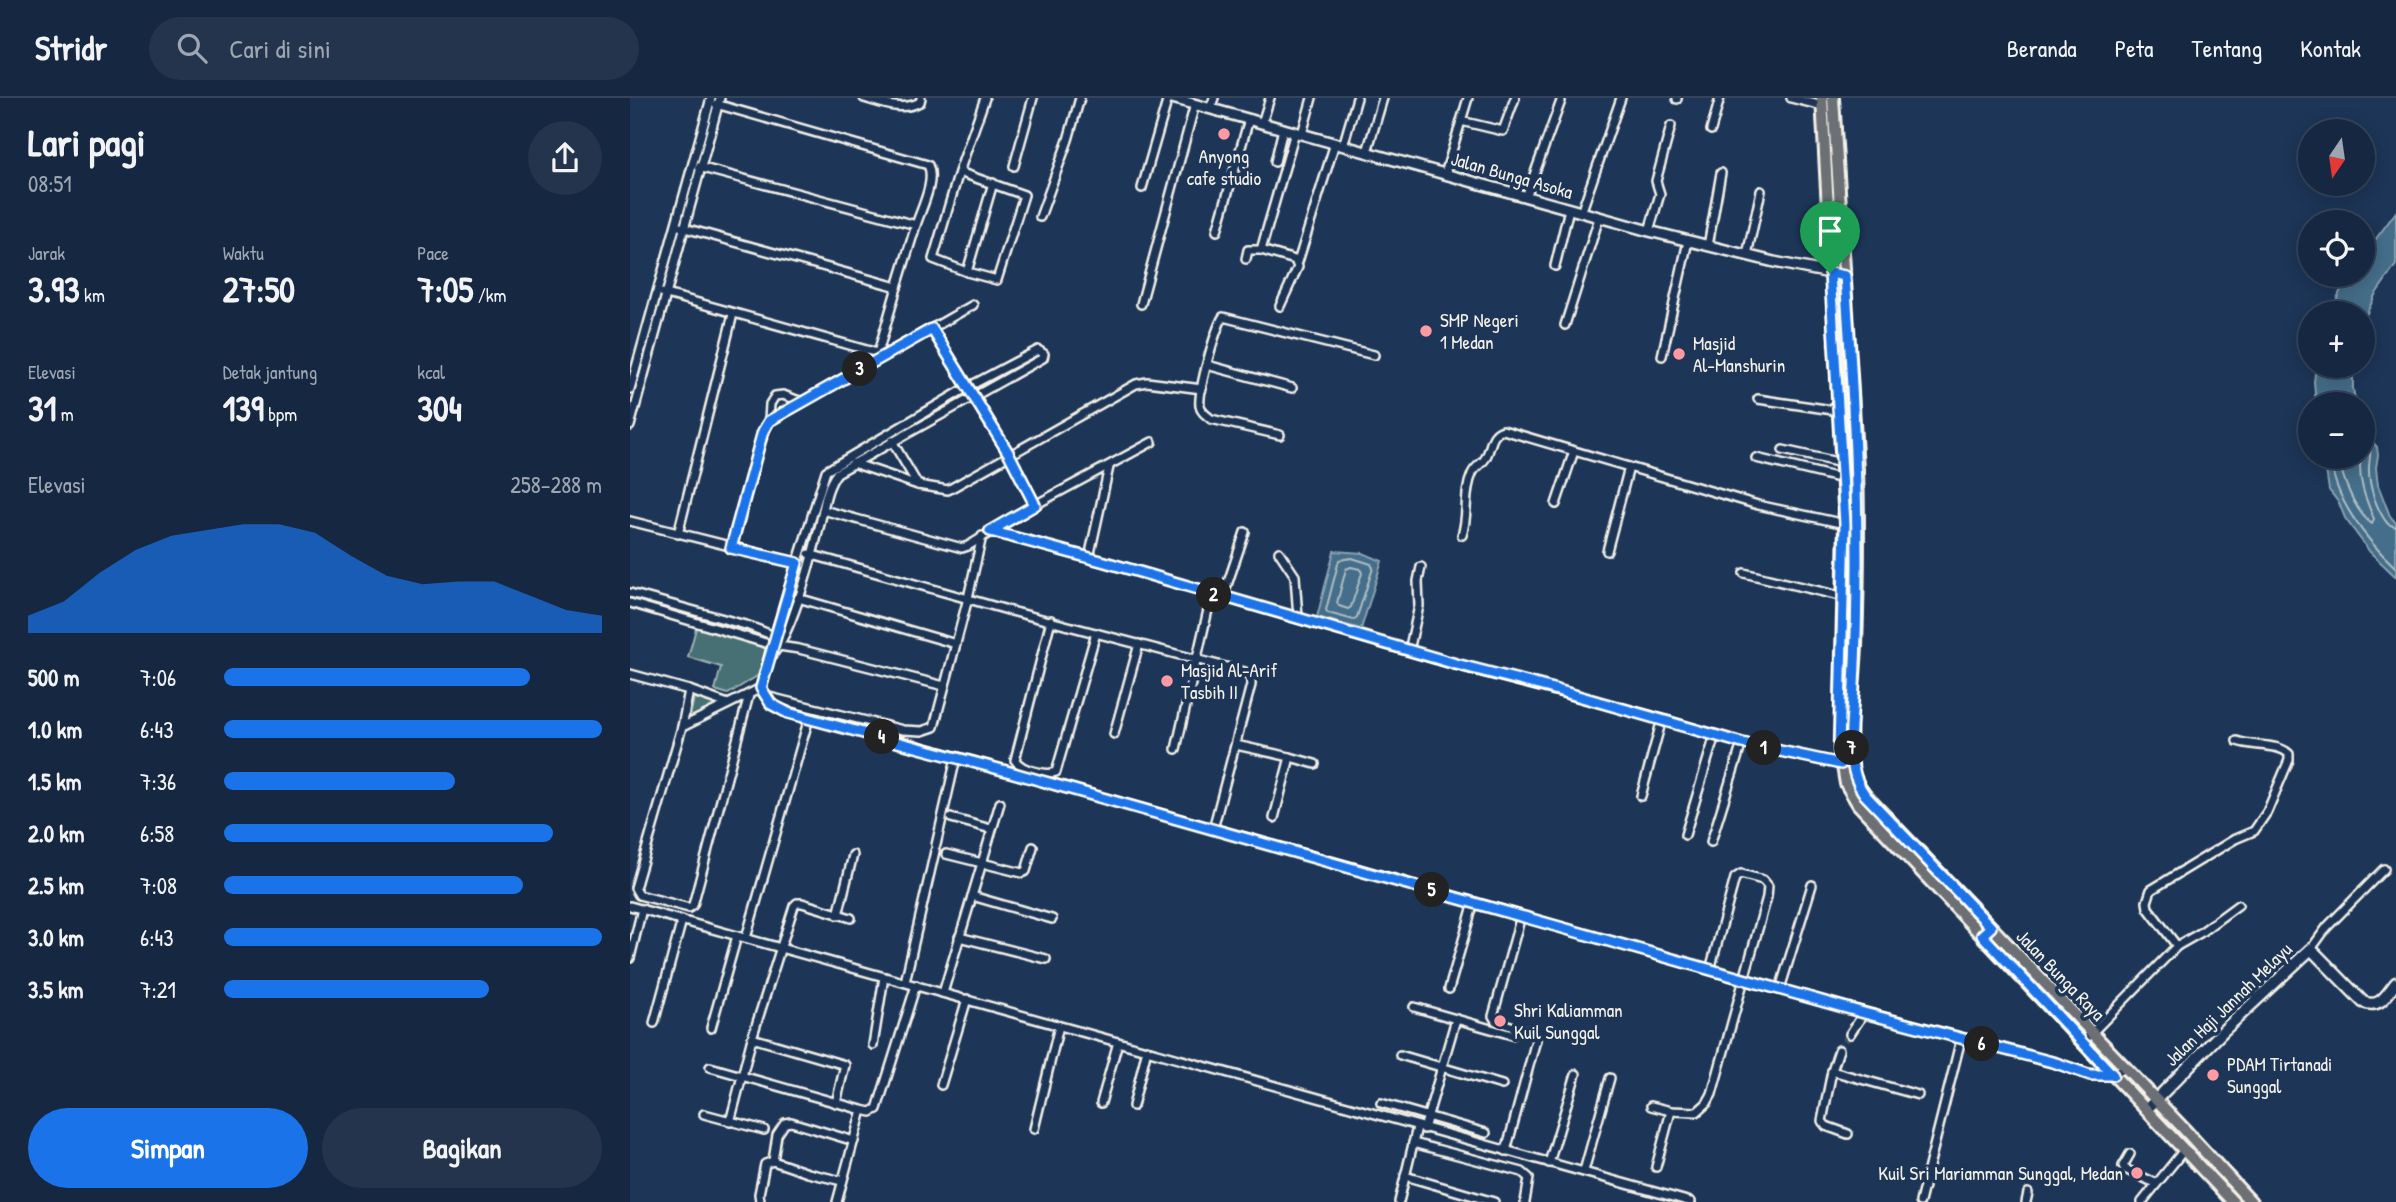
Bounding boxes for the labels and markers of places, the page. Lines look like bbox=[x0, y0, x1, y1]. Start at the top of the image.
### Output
marker: Anyong cafe studio bbox=[1216, 126, 1232, 142]
place label: Anyong cafe studio bbox=[1187, 143, 1262, 191]
pin bbox=[1800, 201, 1860, 273]
place label: SMP Negeri 1 Medan bbox=[1440, 307, 1519, 355]
marker: SMP Negeri 1 Medan bbox=[1418, 323, 1434, 339]
place label: Masjid Al-Manshurin bbox=[1693, 330, 1785, 378]
marker: Masjid Al-Manshurin bbox=[1671, 346, 1687, 362]
pin: 3 bbox=[842, 352, 877, 386]
pin: 2 bbox=[1196, 578, 1232, 612]
place label: Masjid Al-Arif Tasbih II bbox=[1181, 657, 1277, 705]
marker: Masjid Al-Arif Tasbih II bbox=[1159, 673, 1175, 689]
pin: 4 bbox=[864, 720, 900, 754]
pin: 1 bbox=[1746, 730, 1782, 766]
pin: 7 bbox=[1834, 730, 1870, 766]
pin: 5 bbox=[1414, 872, 1450, 908]
place label: Shri Kaliamman Kuil Sunggal bbox=[1514, 997, 1623, 1045]
marker: Shri Kaliamman Kuil Sunggal bbox=[1492, 1013, 1508, 1029]
pin: 6 bbox=[1964, 1026, 2000, 1062]
place label: PDAM Tirtanadi Sunggal bbox=[2227, 1051, 2332, 1099]
marker: PDAM Tirtanadi Sunggal bbox=[2205, 1067, 2221, 1083]
place label: Kuil Sri Mariamman Sunggal, Medan bbox=[1878, 1160, 2123, 1186]
marker: Kuil Sri Mariamman Sunggal, Medan bbox=[2129, 1165, 2145, 1181]

